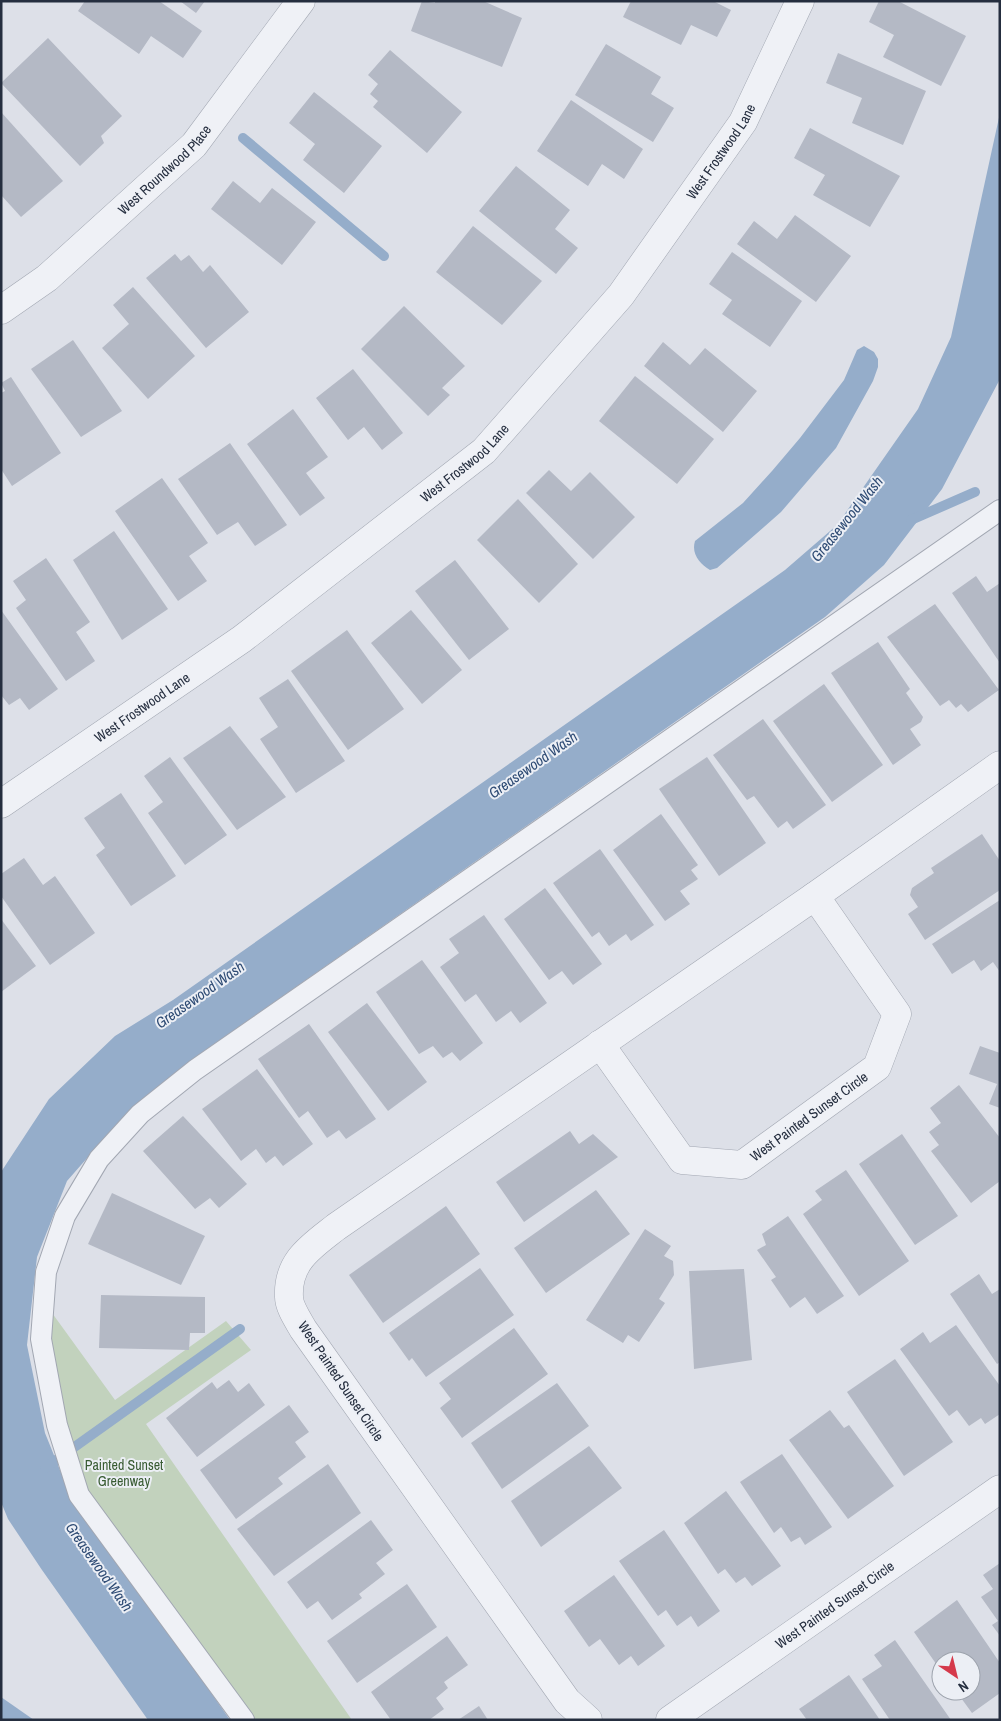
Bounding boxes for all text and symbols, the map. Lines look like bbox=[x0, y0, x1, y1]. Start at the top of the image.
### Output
street label: West Frostwood Lane bbox=[682, 101, 759, 203]
street label: West Roundwood Place bbox=[114, 121, 215, 218]
street label: West Frostwood Lane bbox=[417, 420, 513, 506]
water label: Greasewood Wash bbox=[806, 471, 888, 566]
street label: West Frostwood Lane bbox=[91, 668, 193, 746]
water label: Greasewood Wash bbox=[484, 726, 582, 803]
water label: Greasewood Wash bbox=[151, 956, 249, 1033]
street label: West Painted Sunset Circle bbox=[747, 1068, 871, 1165]
street label: West Painted Sunset Circle bbox=[294, 1318, 388, 1444]
park label: Painted Sunset Greenway bbox=[85, 1456, 163, 1490]
water label: Greasewood Wash bbox=[61, 1518, 138, 1616]
street label: West Painted Sunset Circle bbox=[772, 1557, 898, 1653]
north arrow bbox=[931, 1651, 981, 1701]
text: N bbox=[955, 1677, 972, 1696]

